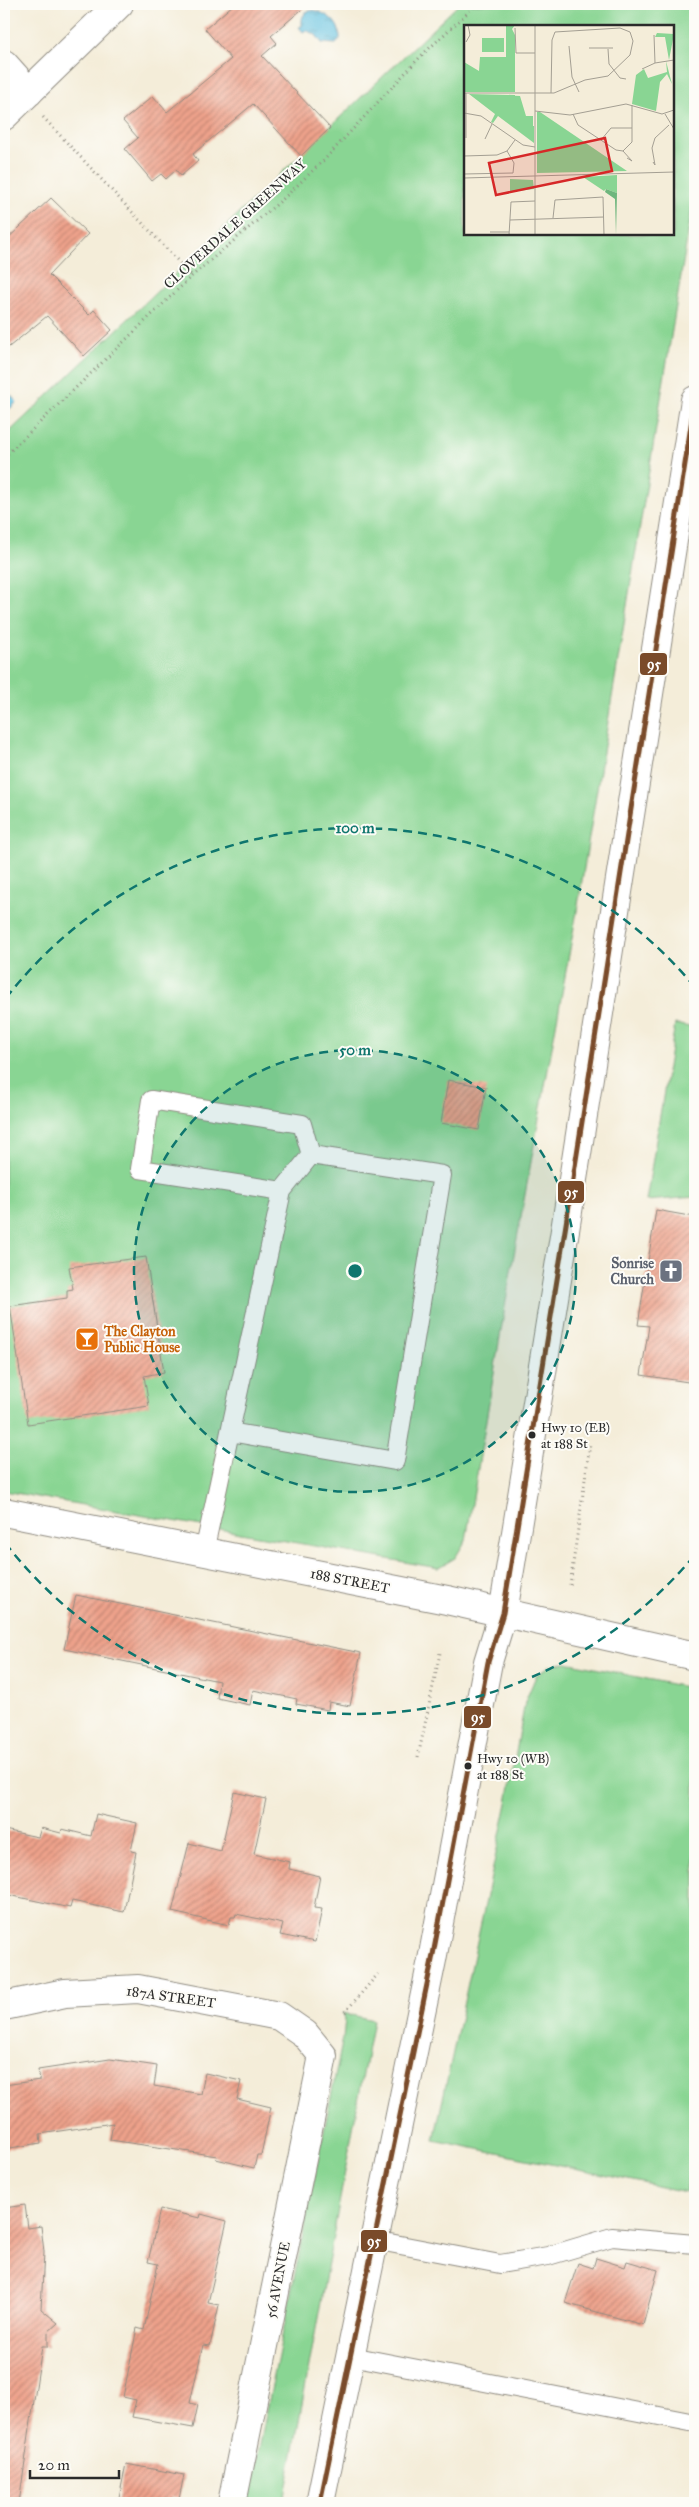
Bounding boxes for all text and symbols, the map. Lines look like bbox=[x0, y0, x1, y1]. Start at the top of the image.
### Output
inset map bbox=[464, 25, 674, 235]
street label: CLOVERDALE GREENWAY bbox=[160, 155, 311, 293]
line badge: 95 bbox=[639, 652, 668, 676]
text: 95 bbox=[647, 656, 662, 674]
text: 100 m bbox=[335, 819, 375, 837]
text: 50 m bbox=[339, 1041, 371, 1059]
line badge: 95 bbox=[557, 1180, 585, 1204]
text: 95 bbox=[564, 1184, 579, 1202]
place label: Sonrise Church bbox=[610, 1255, 654, 1288]
church icon: Sonrise Church bbox=[658, 1258, 684, 1284]
centre of rings bbox=[346, 1262, 364, 1280]
place label: The Clayton Public House bbox=[103, 1323, 180, 1356]
bar icon: The Clayton Public House bbox=[74, 1326, 100, 1352]
place label: Hwy 10 (EB) at 188 St bbox=[541, 1420, 610, 1452]
marker: Hwy 10 (EB) at 188 St bbox=[527, 1430, 537, 1440]
street label: 188 STREET bbox=[309, 1565, 392, 1597]
line badge: 95 bbox=[463, 1705, 492, 1729]
text: 95 bbox=[471, 1709, 486, 1727]
place label: Hwy 10 (WB) at 188 St bbox=[477, 1751, 549, 1783]
marker: Hwy 10 (WB) at 188 St bbox=[463, 1761, 473, 1771]
street label: 187A STREET bbox=[125, 1982, 217, 2012]
line badge: 95 bbox=[360, 2229, 388, 2253]
text: 95 bbox=[367, 2233, 382, 2251]
street label: 56 AVENUE bbox=[262, 2240, 294, 2320]
scale bar bbox=[30, 2447, 119, 2479]
text: 20 m bbox=[38, 2456, 70, 2474]

